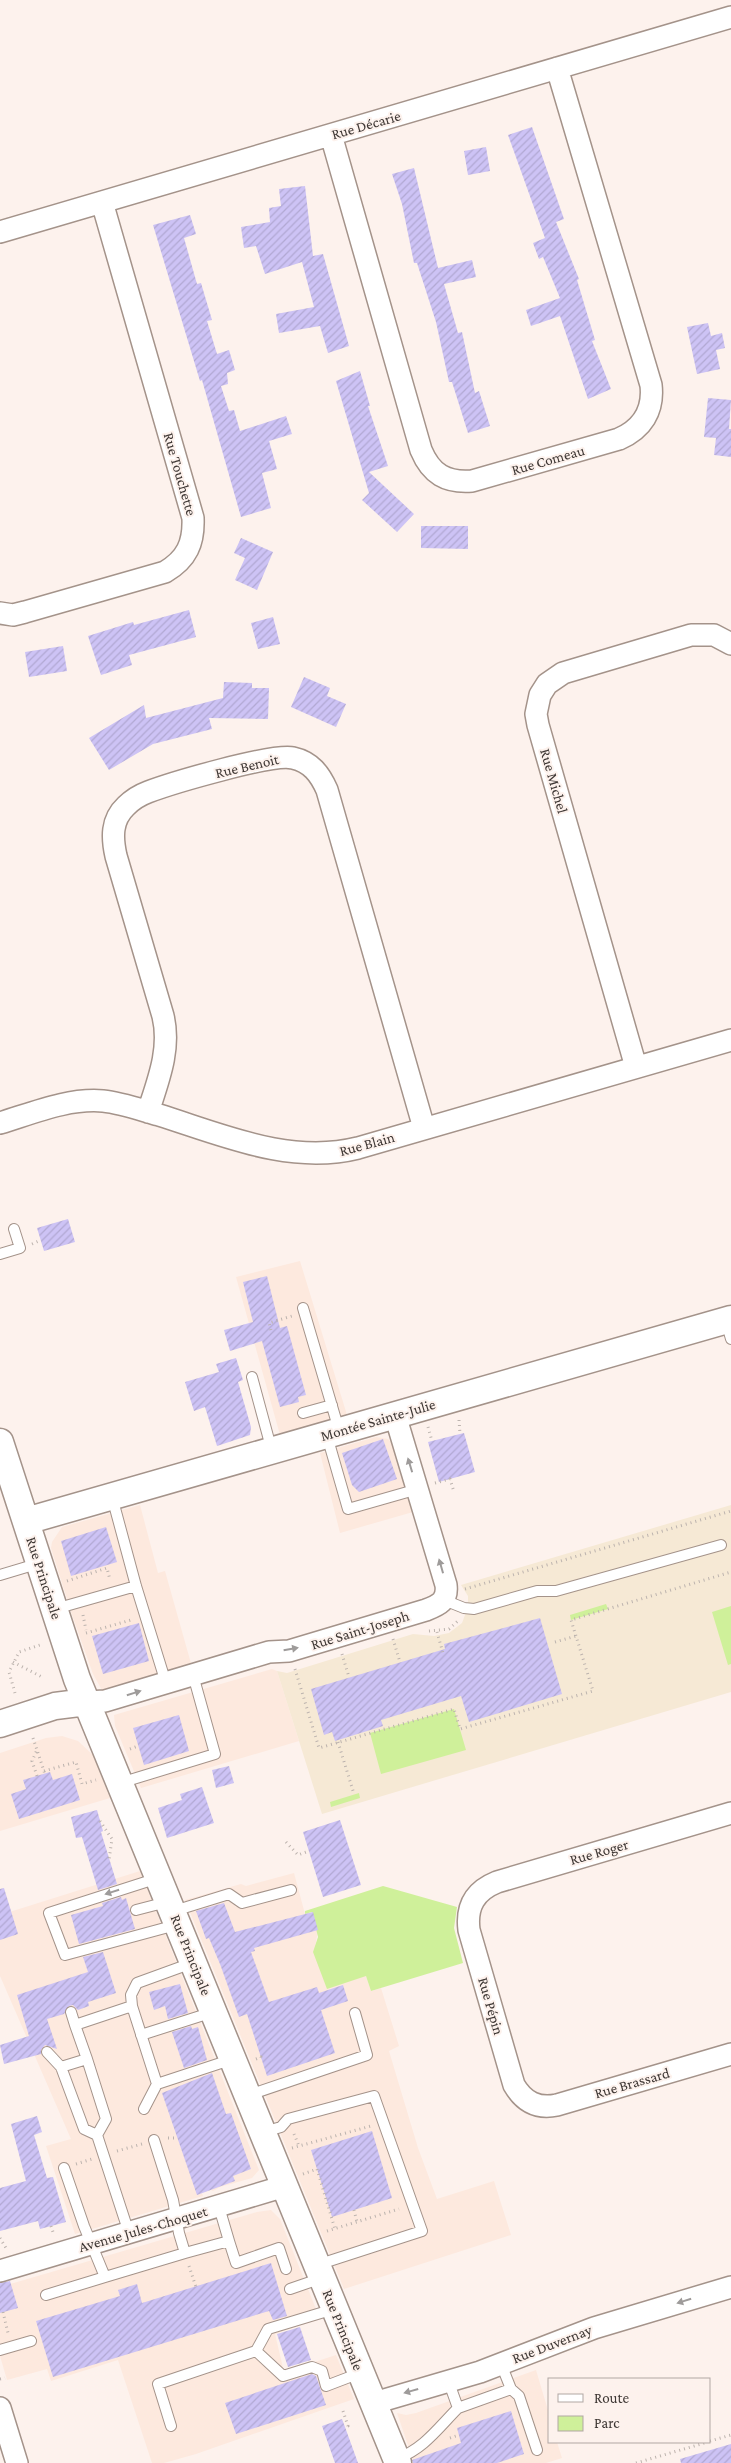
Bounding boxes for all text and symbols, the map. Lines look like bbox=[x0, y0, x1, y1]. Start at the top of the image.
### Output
street label: Rue Décarie bbox=[330, 107, 403, 142]
street label: Rue Touchette bbox=[161, 431, 200, 518]
street label: Rue Comeau bbox=[510, 442, 586, 478]
street label: Rue Michel bbox=[537, 747, 571, 815]
street label: Rue Benoit bbox=[214, 751, 281, 781]
street label: Rue Blain bbox=[338, 1129, 396, 1159]
street label: Montée Sainte-Julie bbox=[319, 1396, 438, 1445]
one-way arrow bbox=[406, 1458, 414, 1473]
street label: Rue Principale bbox=[22, 1535, 65, 1622]
one-way arrow bbox=[436, 1558, 444, 1573]
street label: Rue Saint-Joseph bbox=[309, 1607, 411, 1654]
one-way arrow bbox=[283, 1645, 299, 1653]
one-way arrow bbox=[127, 1688, 142, 1696]
street label: Rue Roger bbox=[568, 1836, 631, 1869]
one-way arrow bbox=[105, 1889, 120, 1897]
street label: Rue Principale bbox=[167, 1912, 215, 1999]
street label: Rue Pépin bbox=[474, 1975, 507, 2037]
street label: Rue Brassard bbox=[593, 2065, 671, 2101]
street label: Avenue Jules-Choquet bbox=[77, 2203, 210, 2256]
street label: Rue Principale bbox=[319, 2287, 367, 2374]
one-way arrow bbox=[677, 2297, 692, 2305]
street label: Rue Duvernay bbox=[510, 2321, 595, 2367]
legend bbox=[548, 2378, 711, 2443]
one-way arrow bbox=[403, 2387, 418, 2395]
text: Route bbox=[594, 2390, 629, 2406]
text: Parc bbox=[594, 2415, 620, 2431]

